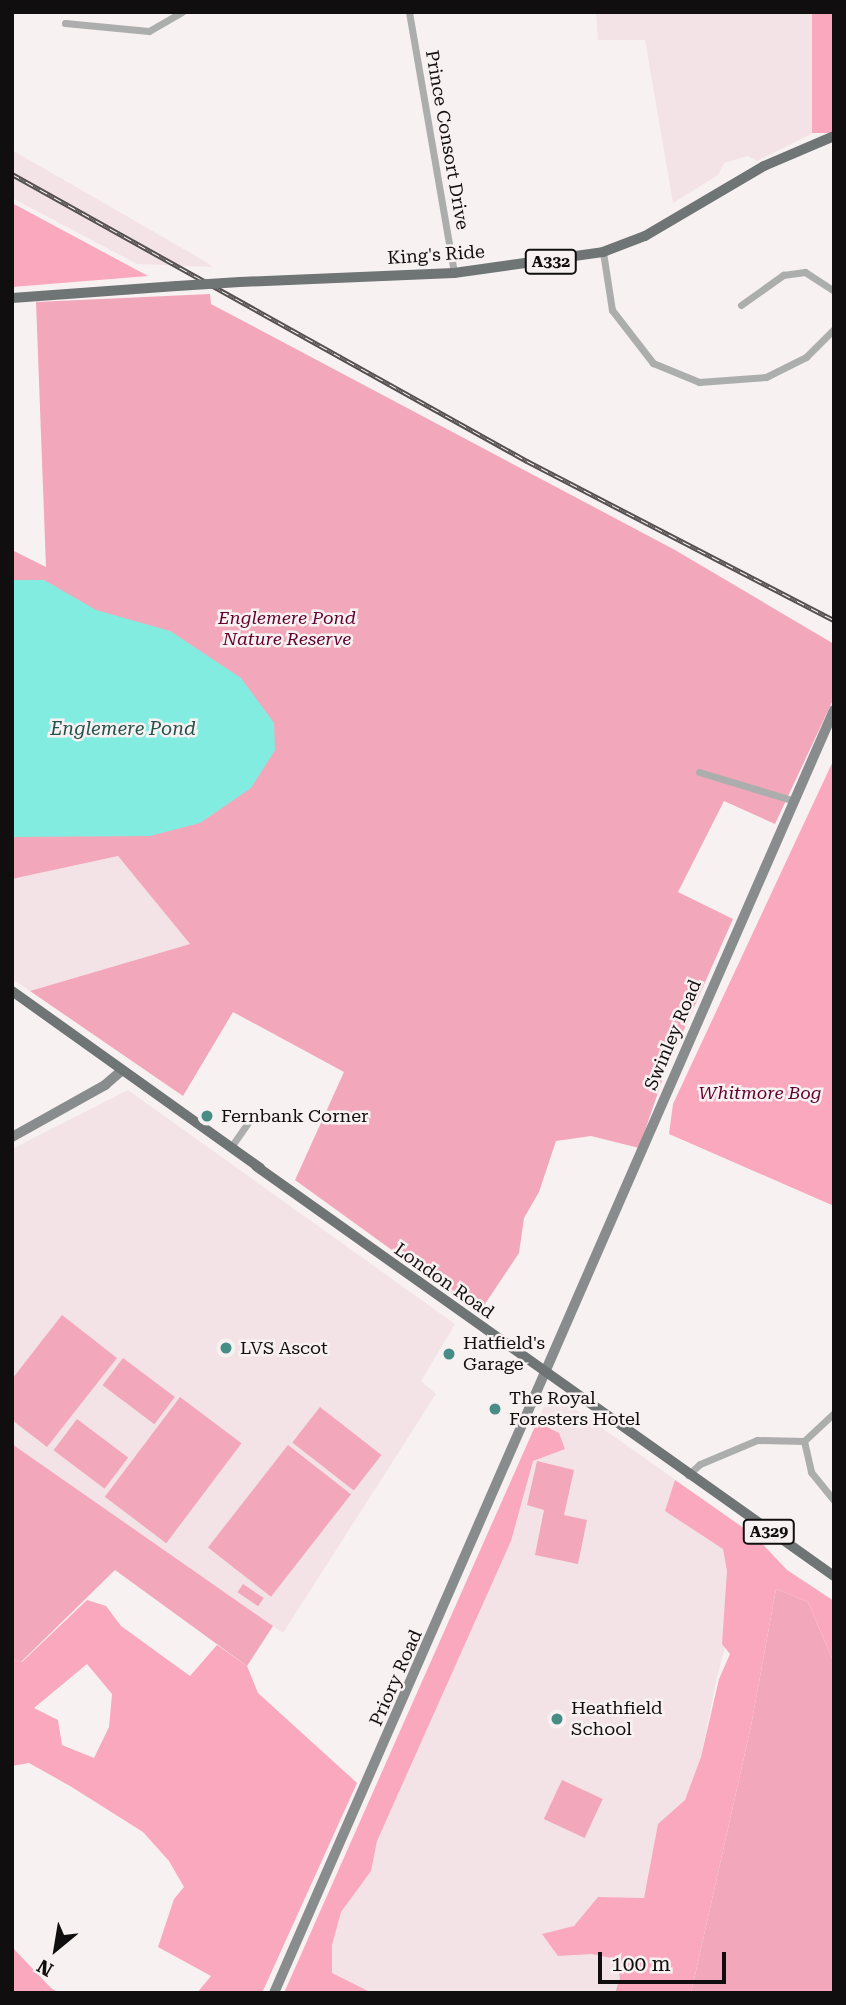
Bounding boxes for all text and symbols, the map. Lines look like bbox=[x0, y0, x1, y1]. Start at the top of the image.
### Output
street label: Prince Consort Drive bbox=[421, 49, 473, 231]
street label: King's Ride bbox=[387, 241, 485, 269]
road number: A332 bbox=[525, 250, 577, 274]
park label: Englemere Pond Nature Reserve bbox=[218, 608, 356, 650]
water label: Englemere Pond bbox=[50, 718, 196, 740]
street label: Swinley Road bbox=[640, 977, 706, 1093]
park label: Whitmore Bog bbox=[699, 1082, 821, 1104]
place label: Fernbank Corner bbox=[221, 1105, 368, 1127]
marker: Fernbank Corner bbox=[199, 1108, 215, 1124]
street label: London Road bbox=[390, 1239, 498, 1323]
place label: Hatfield's Garage bbox=[463, 1333, 545, 1376]
place label: LVS Ascot bbox=[240, 1337, 328, 1359]
marker: LVS Ascot bbox=[218, 1340, 234, 1356]
marker: Hatfield's Garage bbox=[441, 1346, 457, 1362]
place label: The Royal Foresters Hotel bbox=[509, 1388, 640, 1430]
marker: The Royal Foresters Hotel bbox=[487, 1401, 503, 1417]
road number: A329 bbox=[743, 1520, 795, 1544]
street label: Priory Road bbox=[365, 1627, 427, 1729]
place label: Heathfield School bbox=[571, 1698, 662, 1740]
marker: Heathfield School bbox=[549, 1711, 565, 1727]
north arrow bbox=[21, 1914, 91, 1984]
scale bar bbox=[601, 1938, 729, 1982]
text: 100 m bbox=[611, 1952, 671, 1976]
text: N bbox=[33, 1954, 57, 1981]

